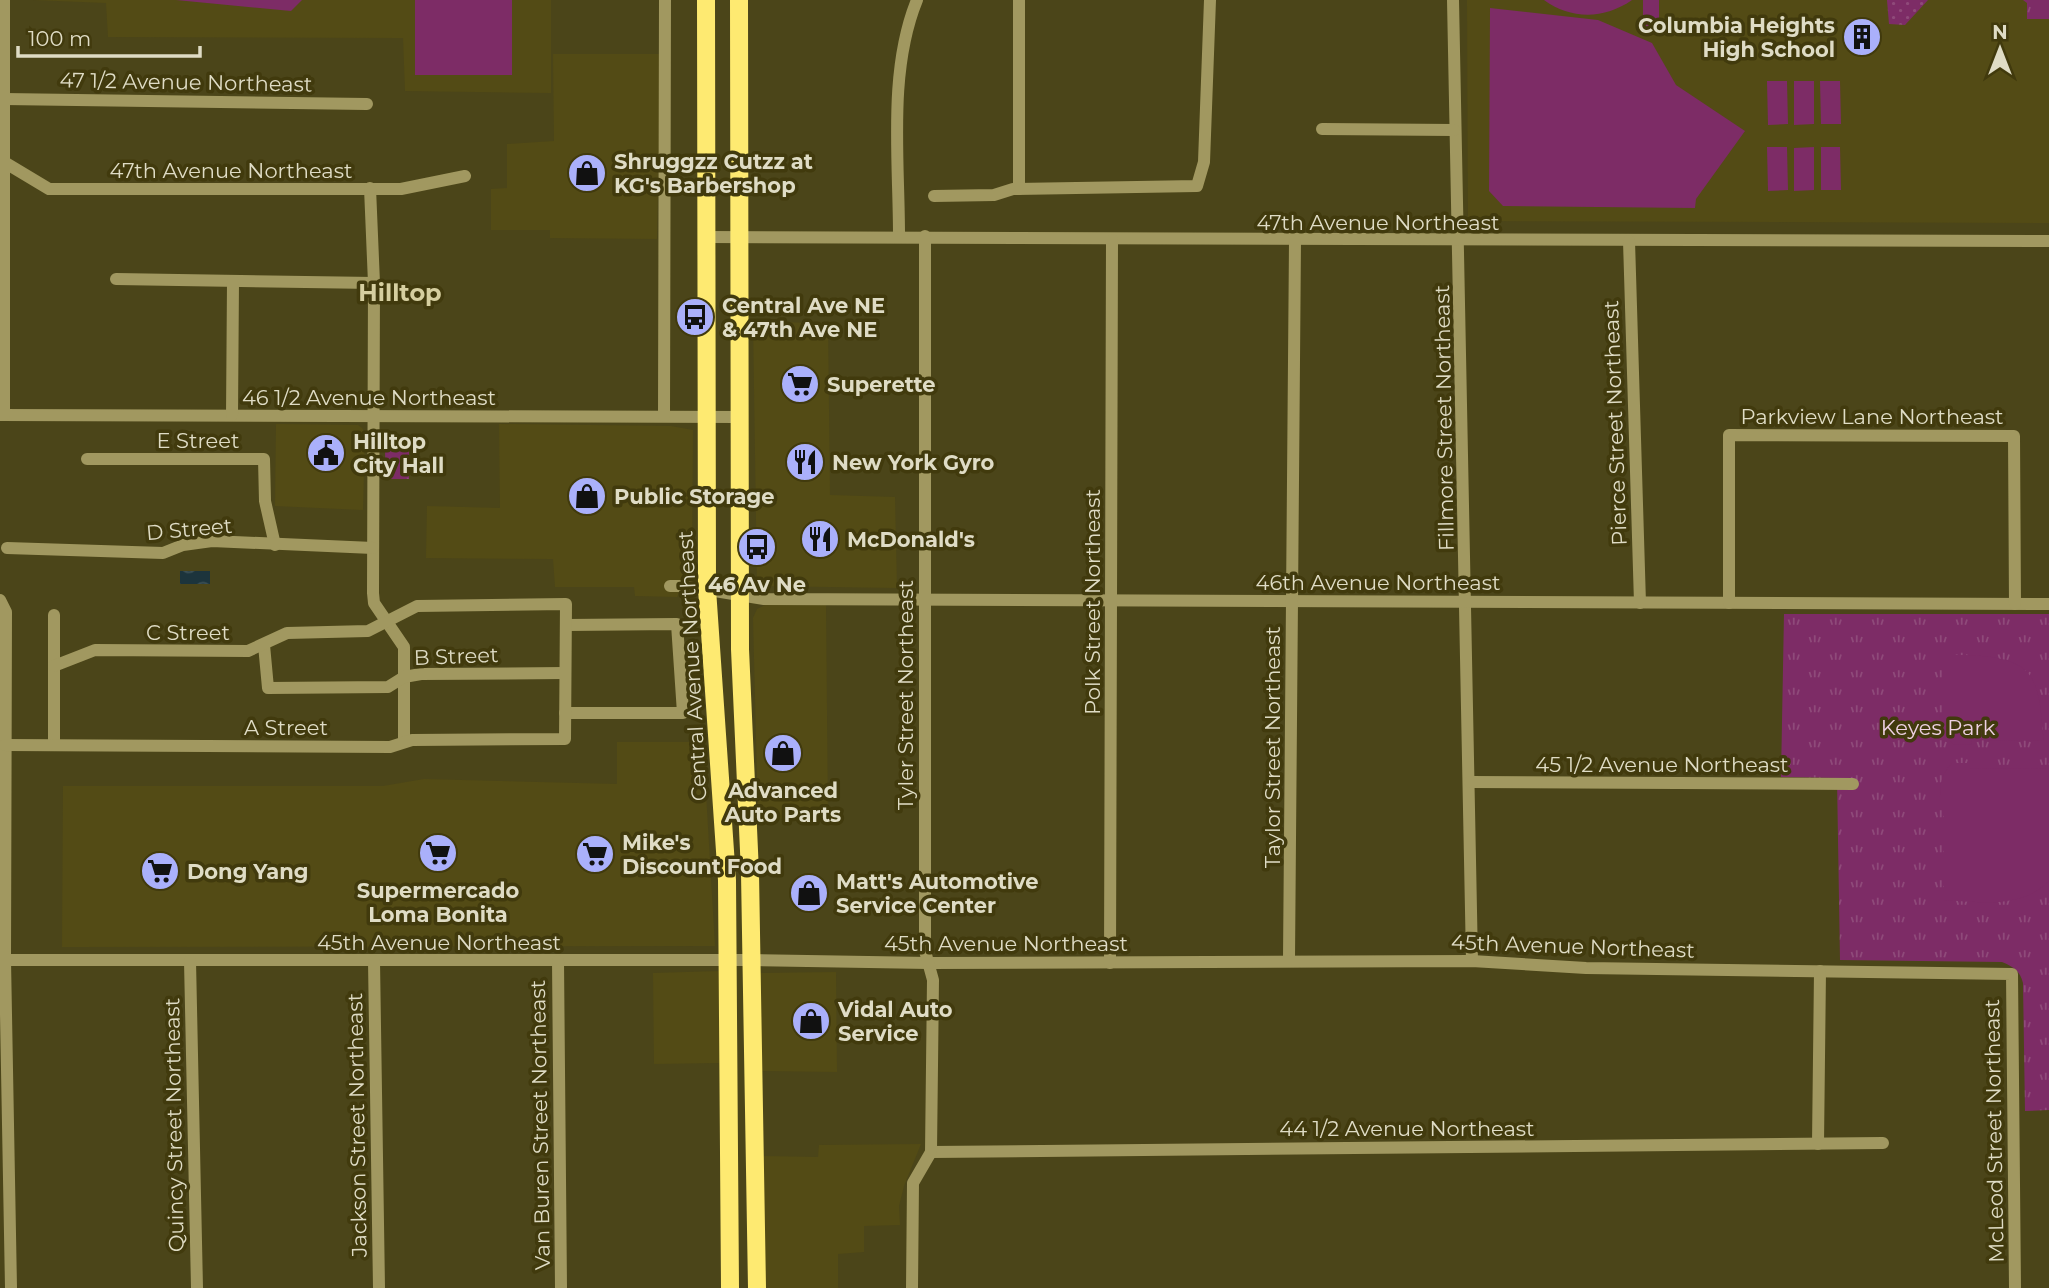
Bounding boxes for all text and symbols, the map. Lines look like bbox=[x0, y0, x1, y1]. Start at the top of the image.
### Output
place label: Columbia Heights High School bbox=[1638, 13, 1835, 62]
scale bar bbox=[18, 14, 200, 58]
north arrow bbox=[1965, 14, 2035, 84]
building icon: Columbia Heights High School bbox=[1841, 16, 1883, 58]
text: N bbox=[1992, 21, 2008, 44]
text: 100 m bbox=[28, 26, 91, 51]
street label: 47 1/2 Avenue Northeast bbox=[59, 67, 313, 97]
place label: Shruggzz Cutzz at KG's Barbershop bbox=[614, 149, 813, 198]
shop icon: Shruggzz Cutzz at KG's Barbershop bbox=[566, 152, 608, 194]
street label: 47th Avenue Northeast bbox=[109, 158, 353, 183]
street label: 47th Avenue Northeast bbox=[1256, 210, 1500, 235]
district label: Hilltop bbox=[358, 278, 442, 307]
street label: Fillmore Street Northeast bbox=[1429, 285, 1459, 551]
place label: Central Ave NE & 47th Ave NE bbox=[722, 293, 885, 342]
bus stop icon: Central Ave NE & 47th Ave NE bbox=[674, 296, 716, 338]
street label: Pierce Street Northeast bbox=[1598, 300, 1632, 546]
supermarket icon: Superette bbox=[779, 363, 821, 405]
place label: Superette bbox=[827, 372, 936, 397]
street label: 46 1/2 Avenue Northeast bbox=[242, 385, 496, 410]
street label: Parkview Lane Northeast bbox=[1740, 404, 2004, 429]
street label: E Street bbox=[156, 428, 240, 453]
place label: Hilltop City Hall bbox=[353, 429, 444, 478]
public building icon: Hilltop City Hall bbox=[305, 432, 347, 474]
restaurant icon: New York Gyro bbox=[784, 441, 826, 483]
place label: New York Gyro bbox=[832, 450, 995, 475]
shop icon: Public Storage bbox=[566, 475, 608, 517]
place label: Public Storage bbox=[614, 484, 774, 509]
street label: Polk Street Northeast bbox=[1080, 489, 1105, 715]
street label: D Street bbox=[145, 513, 233, 545]
restaurant icon: McDonald's bbox=[799, 518, 841, 560]
bus stop icon: 46 Av Ne bbox=[736, 526, 778, 568]
place label: McDonald's bbox=[847, 527, 975, 552]
street label: Central Avenue Northeast bbox=[672, 530, 712, 802]
street label: 46th Avenue Northeast bbox=[1256, 570, 1500, 595]
place label: 46 Av Ne bbox=[708, 572, 806, 597]
street label: Tyler Street Northeast bbox=[893, 580, 918, 810]
street label: C Street bbox=[146, 620, 230, 645]
street label: Taylor Street Northeast bbox=[1260, 626, 1285, 868]
street label: B Street bbox=[413, 642, 499, 670]
street label: A Street bbox=[244, 715, 328, 740]
park label: Keyes Park bbox=[1881, 715, 1996, 740]
shop icon: Advanced Auto Parts bbox=[762, 732, 804, 774]
street label: 45 1/2 Avenue Northeast bbox=[1535, 752, 1789, 777]
place label: Advanced Auto Parts bbox=[724, 778, 841, 827]
place label: Mike's Discount Food bbox=[622, 830, 782, 879]
supermarket icon: Supermercado Loma Bonita bbox=[417, 832, 459, 874]
supermarket icon: Mike's Discount Food bbox=[574, 833, 616, 875]
supermarket icon: Dong Yang bbox=[139, 850, 181, 892]
place label: Dong Yang bbox=[187, 859, 308, 884]
place label: Matt's Automotive Service Center bbox=[836, 869, 1039, 918]
shop icon: Matt's Automotive Service Center bbox=[788, 872, 830, 914]
place label: Supermercado Loma Bonita bbox=[357, 878, 519, 927]
street label: 45th Avenue Northeast bbox=[1451, 929, 1695, 963]
street label: 45th Avenue Northeast bbox=[317, 930, 561, 955]
street label: 45th Avenue Northeast bbox=[884, 931, 1128, 956]
street label: Van Buren Street Northeast bbox=[525, 980, 555, 1270]
street label: Jackson Street Northeast bbox=[342, 993, 372, 1258]
place label: Vidal Auto Service bbox=[837, 997, 953, 1046]
street label: Quincy Street Northeast bbox=[159, 998, 189, 1252]
street label: McLeod Street Northeast bbox=[1979, 999, 2009, 1263]
shop icon: Vidal Auto Service bbox=[790, 1000, 832, 1042]
street label: 44 1/2 Avenue Northeast bbox=[1279, 1116, 1535, 1141]

